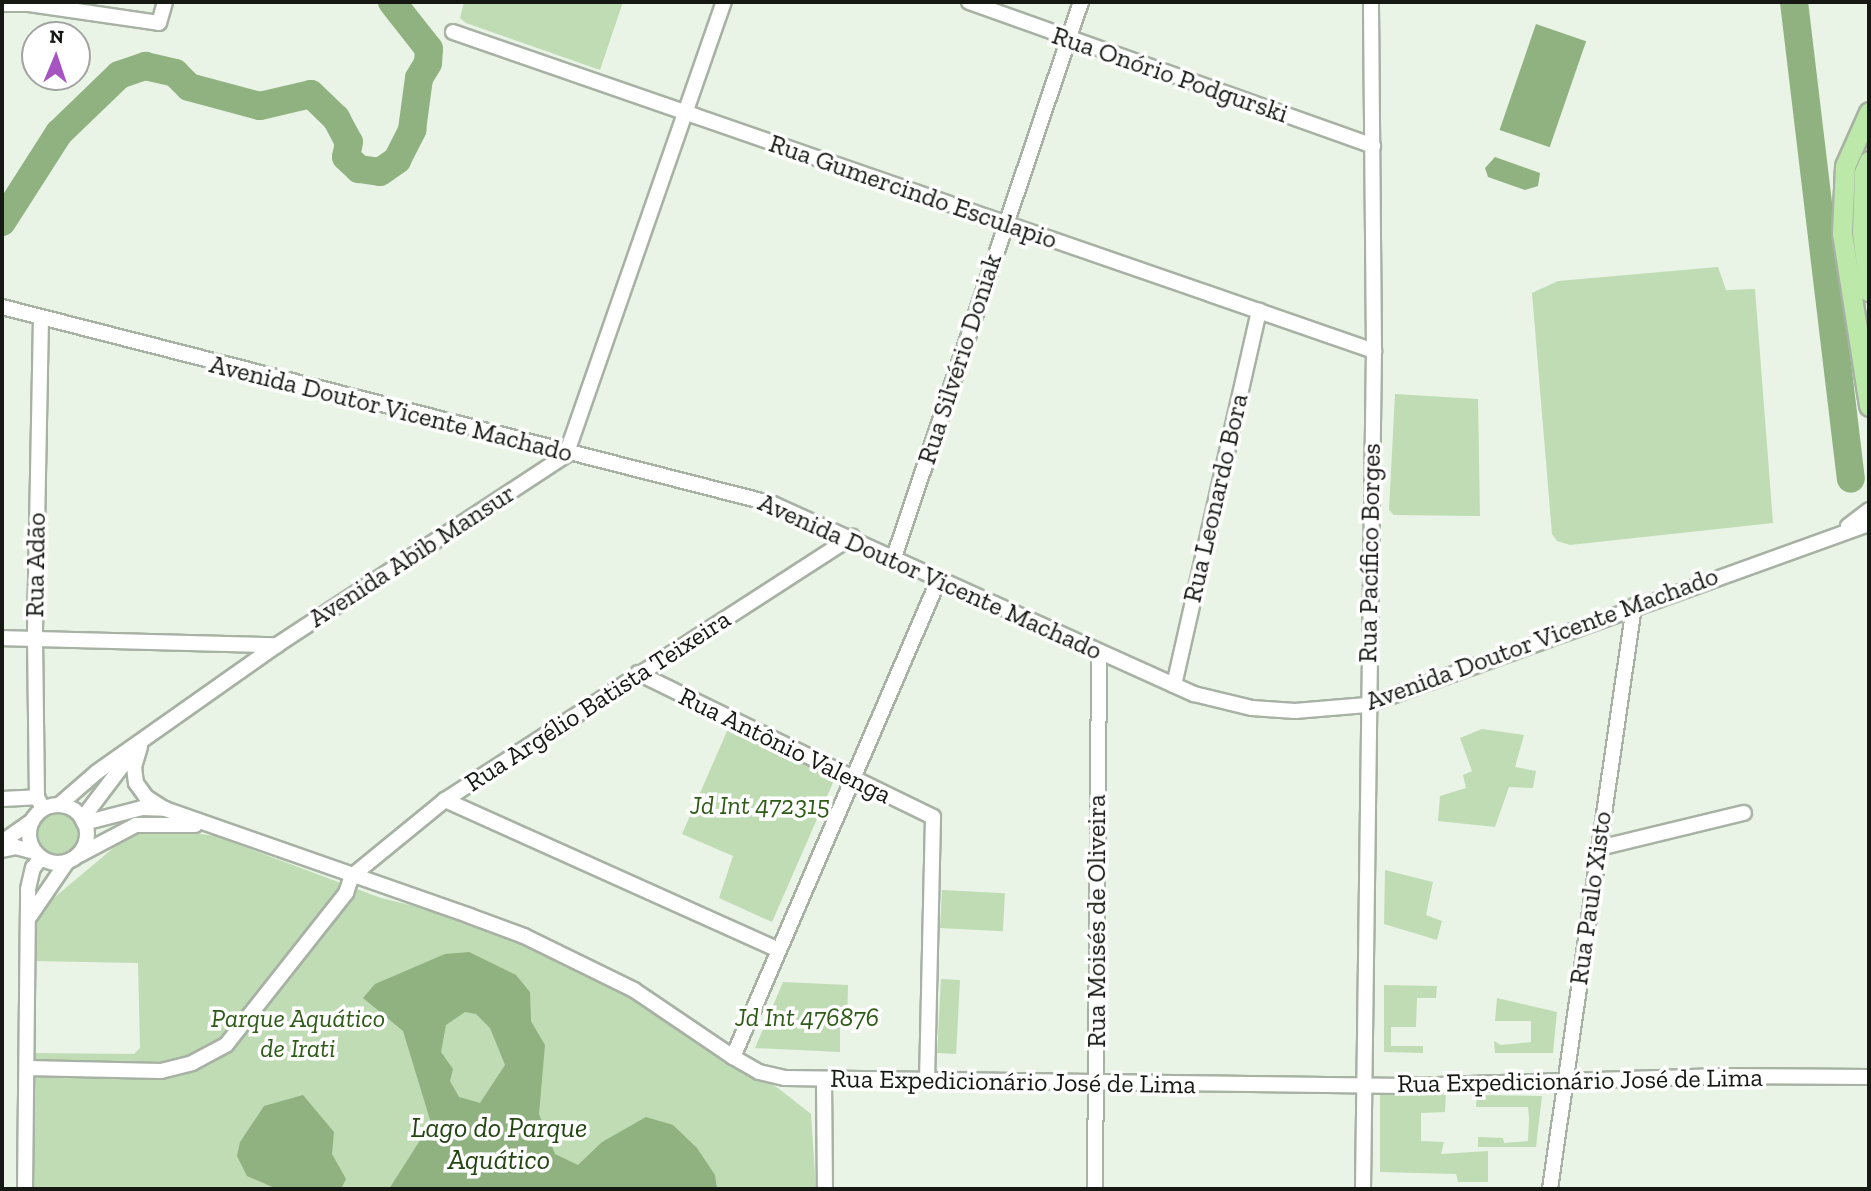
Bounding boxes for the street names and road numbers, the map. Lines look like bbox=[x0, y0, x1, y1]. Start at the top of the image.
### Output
street label: Rua Onório Podgurski bbox=[1048, 20, 1292, 130]
street label: Rua Gumercindo Esculapio bbox=[765, 128, 1061, 256]
street label: Rua Silvério Doniak bbox=[911, 250, 1009, 468]
street label: Avenida Doutor Vicente Machado bbox=[206, 349, 576, 469]
street label: Rua Leonardo Bora bbox=[1177, 391, 1255, 605]
street label: Rua Pacífico Borges bbox=[1352, 443, 1388, 663]
street label: Avenida Abib Mansur bbox=[303, 477, 521, 635]
street label: Avenida Doutor Vicente Machado bbox=[753, 487, 1107, 667]
street label: Rua Adão bbox=[19, 512, 53, 618]
street label: Avenida Doutor Vicente Machado bbox=[1361, 560, 1723, 718]
street label: Rua Argélio Batista Teixeira bbox=[459, 603, 737, 799]
street label: Rua Antônio Valenga bbox=[673, 681, 897, 811]
street label: Rua Moisés de Oliveira bbox=[1081, 794, 1113, 1048]
street label: Rua Paulo Xisto bbox=[1563, 809, 1619, 987]
street label: Rua Expedicionário José de Lima bbox=[1397, 1062, 1763, 1100]
street label: Rua Expedicionário José de Lima bbox=[830, 1063, 1196, 1101]

